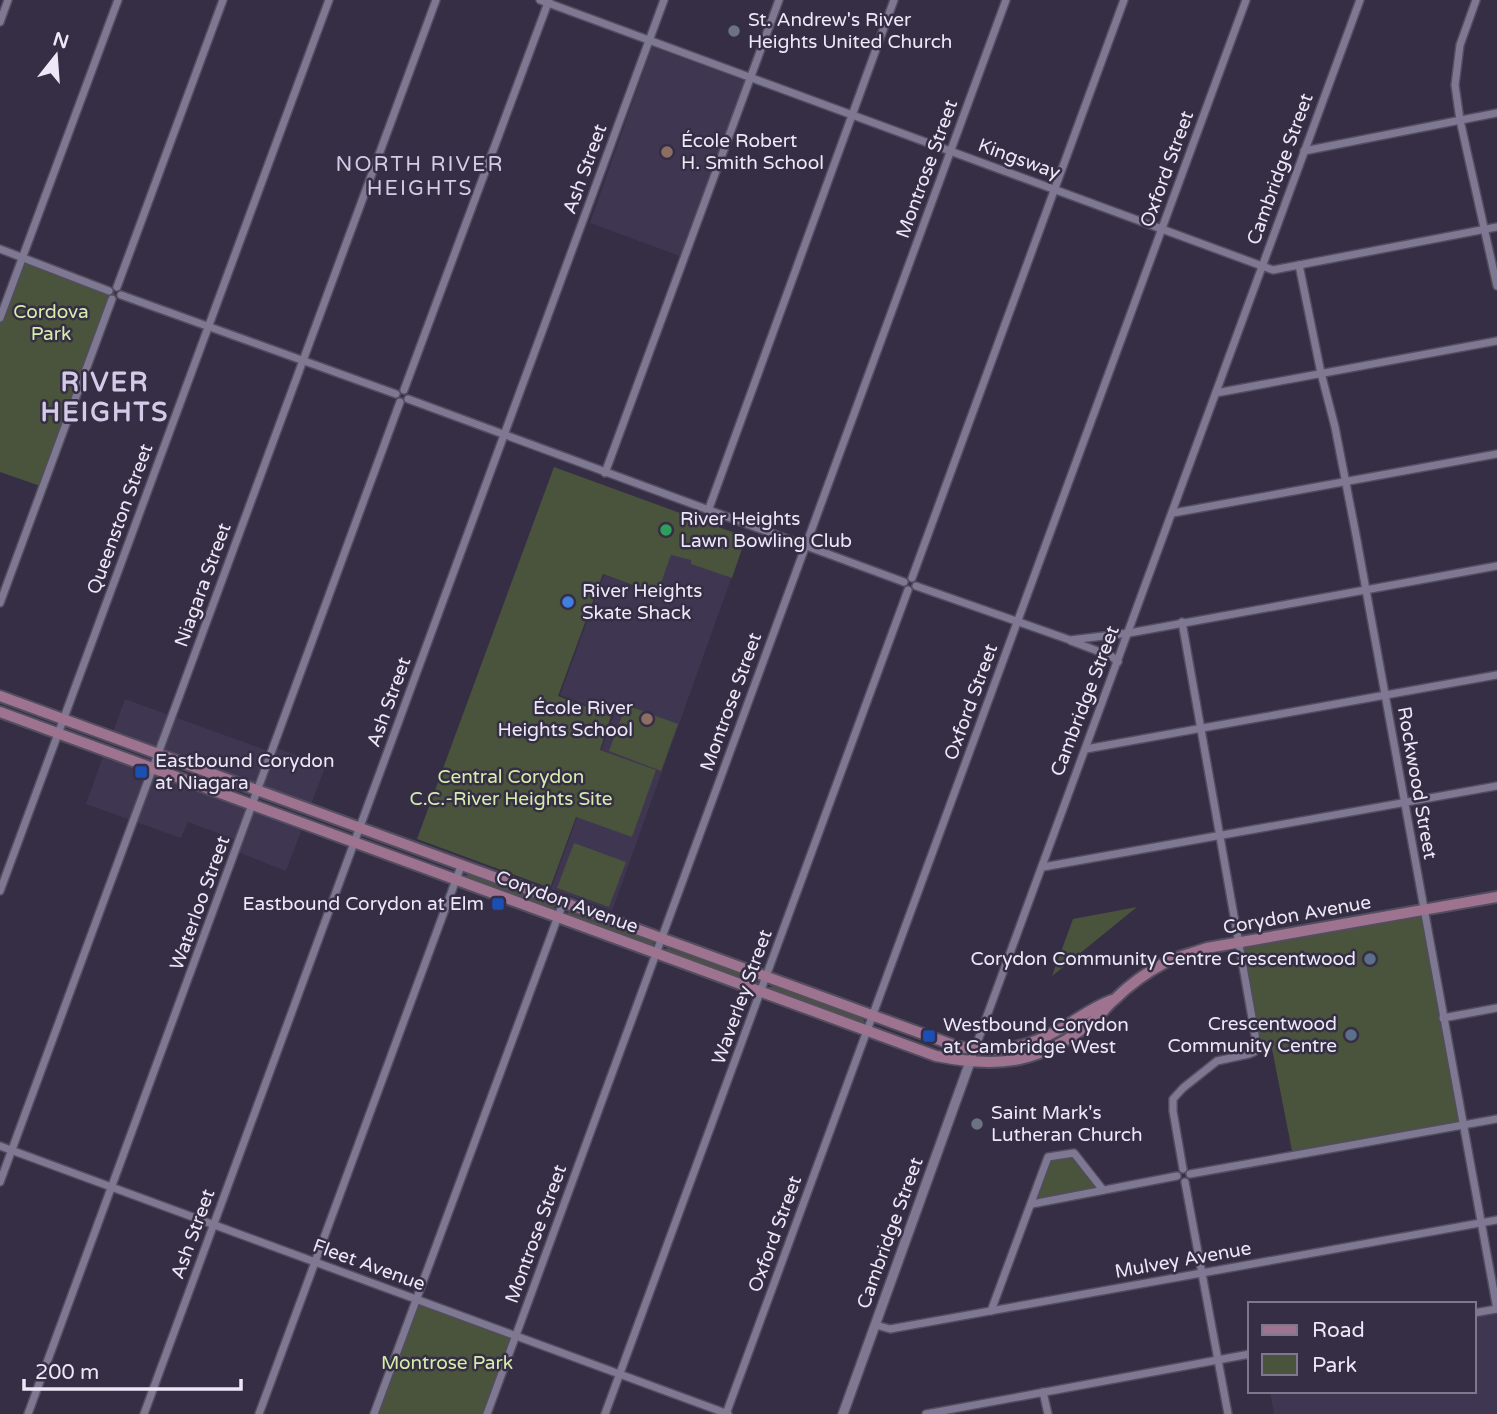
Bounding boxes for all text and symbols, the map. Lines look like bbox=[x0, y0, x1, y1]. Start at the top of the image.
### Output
place label: St. Andrew's River Heights United Church bbox=[748, 9, 952, 53]
north arrow bbox=[21, 21, 91, 91]
marker: St. Andrew's River Heights United Church bbox=[726, 23, 742, 39]
text: N bbox=[50, 28, 71, 53]
street label: Cambridge Street bbox=[1242, 90, 1318, 248]
street label: Montrose Street bbox=[892, 97, 962, 241]
street label: Oxford Street bbox=[1136, 108, 1198, 230]
street label: Ash Street bbox=[559, 121, 611, 217]
place label: École Robert H. Smith School bbox=[681, 130, 824, 174]
street label: Kingsway bbox=[975, 134, 1063, 184]
marker: École Robert H. Smith School bbox=[659, 144, 675, 160]
district label: NORTH RIVER HEIGHTS bbox=[336, 152, 504, 201]
park label: Cordova Park bbox=[13, 301, 89, 345]
district label: RIVER HEIGHTS bbox=[41, 367, 169, 428]
street label: Queenston Street bbox=[83, 441, 157, 597]
place label: River Heights Lawn Bowling Club bbox=[680, 508, 852, 552]
street label: Niagara Street bbox=[170, 520, 236, 650]
marker: River Heights Lawn Bowling Club bbox=[658, 522, 674, 538]
place label: River Heights Skate Shack bbox=[582, 580, 702, 624]
marker: River Heights Skate Shack bbox=[560, 594, 576, 610]
street label: Cambridge Street bbox=[1046, 623, 1124, 779]
street label: Montrose Street bbox=[696, 630, 766, 774]
street label: Oxford Street bbox=[940, 641, 1002, 763]
street label: Ash Street bbox=[363, 654, 415, 750]
place label: École River Heights School bbox=[498, 697, 634, 741]
street label: Rockwood Street bbox=[1393, 705, 1441, 861]
marker: École River Heights School bbox=[639, 711, 655, 727]
place label: Eastbound Corydon at Niagara bbox=[155, 750, 335, 794]
marker: Eastbound Corydon at Niagara bbox=[133, 764, 149, 780]
park label: Central Corydon C.C.-River Heights Site bbox=[409, 766, 613, 810]
street label: Waterloo Street bbox=[166, 833, 234, 973]
street label: Corydon Avenue bbox=[493, 866, 641, 938]
street label: Corydon Avenue bbox=[1221, 891, 1373, 939]
place label: Eastbound Corydon at Elm bbox=[243, 893, 484, 915]
marker: Eastbound Corydon at Elm bbox=[490, 896, 506, 912]
street label: Waverley Street bbox=[707, 927, 777, 1067]
place label: Corydon Community Centre Crescentwood bbox=[971, 948, 1356, 970]
marker: Corydon Community Centre Crescentwood bbox=[1362, 951, 1378, 967]
place label: Crescentwood Community Centre bbox=[1168, 1013, 1337, 1057]
place label: Westbound Corydon at Cambridge West bbox=[943, 1014, 1129, 1058]
marker: Crescentwood Community Centre bbox=[1343, 1027, 1359, 1043]
marker: Westbound Corydon at Cambridge West bbox=[921, 1028, 937, 1044]
place label: Saint Mark's Lutheran Church bbox=[991, 1102, 1143, 1146]
marker: Saint Mark's Lutheran Church bbox=[969, 1116, 985, 1132]
street label: Cambridge Street bbox=[852, 1154, 928, 1312]
street label: Montrose Street bbox=[501, 1162, 571, 1306]
street label: Oxford Street bbox=[744, 1173, 806, 1295]
street label: Ash Street bbox=[167, 1186, 219, 1282]
street label: Fleet Avenue bbox=[310, 1235, 428, 1295]
street label: Mulvey Avenue bbox=[1113, 1237, 1253, 1283]
legend bbox=[1248, 1302, 1476, 1393]
text: Road bbox=[1312, 1318, 1365, 1343]
scale bar bbox=[24, 1348, 242, 1392]
park label: Montrose Park bbox=[381, 1352, 513, 1374]
text: Park bbox=[1312, 1353, 1357, 1378]
text: 200 m bbox=[35, 1360, 99, 1385]

